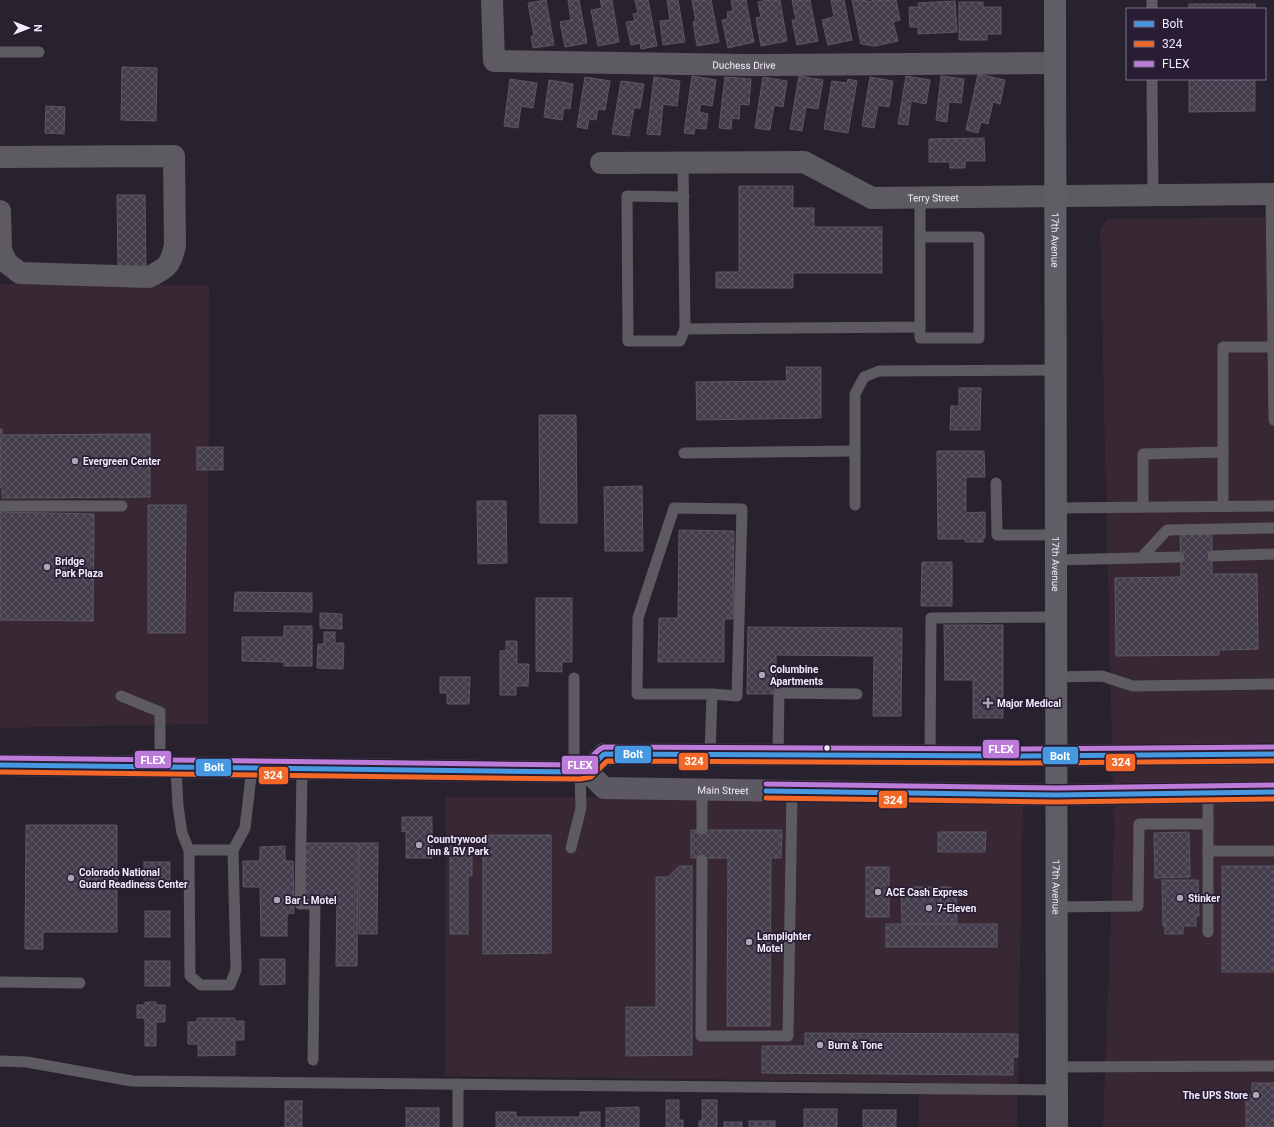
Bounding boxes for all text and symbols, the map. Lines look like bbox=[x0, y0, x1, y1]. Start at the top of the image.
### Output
north arrow bbox=[8, 8, 48, 48]
legend bbox=[1126, 8, 1266, 80]
text: Bolt bbox=[1162, 17, 1183, 31]
text: N bbox=[31, 24, 44, 32]
text: 324 bbox=[1162, 37, 1182, 51]
text: FLEX bbox=[1162, 57, 1190, 71]
street label: Duchess Drive bbox=[712, 59, 776, 71]
street label: Terry Street bbox=[907, 192, 959, 203]
street label: 17th Avenue bbox=[1050, 212, 1061, 268]
marker: Evergreen Center bbox=[70, 456, 80, 466]
place label: Evergreen Center bbox=[83, 456, 161, 467]
street label: 17th Avenue bbox=[1050, 536, 1062, 592]
place label: Bridge Park Plaza bbox=[55, 556, 104, 579]
marker: Bridge Park Plaza bbox=[42, 562, 52, 572]
place label: Columbine Apartments bbox=[770, 664, 823, 687]
marker: Columbine Apartments bbox=[757, 670, 767, 680]
marker: Major Medical bbox=[982, 697, 994, 709]
place label: Major Medical bbox=[997, 698, 1061, 709]
line badge: FLEX bbox=[982, 739, 1020, 759]
unlabelled marker bbox=[822, 743, 832, 753]
text: FLEX bbox=[988, 743, 1014, 756]
line badge: Bolt bbox=[614, 745, 652, 764]
line badge: Bolt bbox=[1042, 746, 1079, 765]
text: Bolt bbox=[623, 748, 643, 761]
line badge: FLEX bbox=[134, 750, 172, 769]
text: Bolt bbox=[1050, 750, 1070, 763]
line badge: 324 bbox=[678, 752, 709, 771]
line badge: 324 bbox=[1105, 753, 1136, 772]
text: FLEX bbox=[140, 754, 166, 767]
line badge: FLEX bbox=[561, 755, 599, 775]
text: 324 bbox=[685, 755, 704, 768]
text: 324 bbox=[1112, 756, 1131, 769]
line badge: Bolt bbox=[195, 758, 232, 777]
text: FLEX bbox=[567, 759, 593, 772]
text: Bolt bbox=[204, 761, 224, 774]
line badge: 324 bbox=[258, 766, 289, 785]
text: 324 bbox=[264, 769, 283, 782]
street label: Main Street bbox=[697, 784, 749, 796]
line badge: 324 bbox=[878, 790, 908, 809]
text: 324 bbox=[884, 794, 903, 807]
place label: Countrywood Inn & RV Park bbox=[427, 834, 489, 857]
marker: Countrywood Inn & RV Park bbox=[414, 840, 424, 850]
street label: 17th Avenue bbox=[1051, 859, 1062, 915]
place label: Colorado National Guard Readiness Center bbox=[79, 867, 188, 890]
marker: Colorado National Guard Readiness Center bbox=[66, 873, 76, 883]
marker: ACE Cash Express bbox=[873, 887, 883, 897]
place label: ACE Cash Express bbox=[886, 887, 968, 898]
marker: Stinker bbox=[1175, 893, 1185, 903]
place label: Stinker bbox=[1188, 893, 1220, 904]
marker: Bar L Motel bbox=[272, 895, 282, 905]
place label: Bar L Motel bbox=[285, 895, 337, 906]
marker: 7-Eleven bbox=[924, 903, 934, 913]
place label: 7-Eleven bbox=[937, 903, 977, 914]
place label: Lamplighter Motel bbox=[757, 931, 811, 954]
marker: Lamplighter Motel bbox=[744, 937, 754, 947]
marker: Burn & Tone bbox=[815, 1040, 825, 1050]
place label: Burn & Tone bbox=[828, 1040, 883, 1051]
place label: The UPS Store bbox=[1183, 1090, 1249, 1101]
marker: The UPS Store bbox=[1251, 1090, 1261, 1100]

